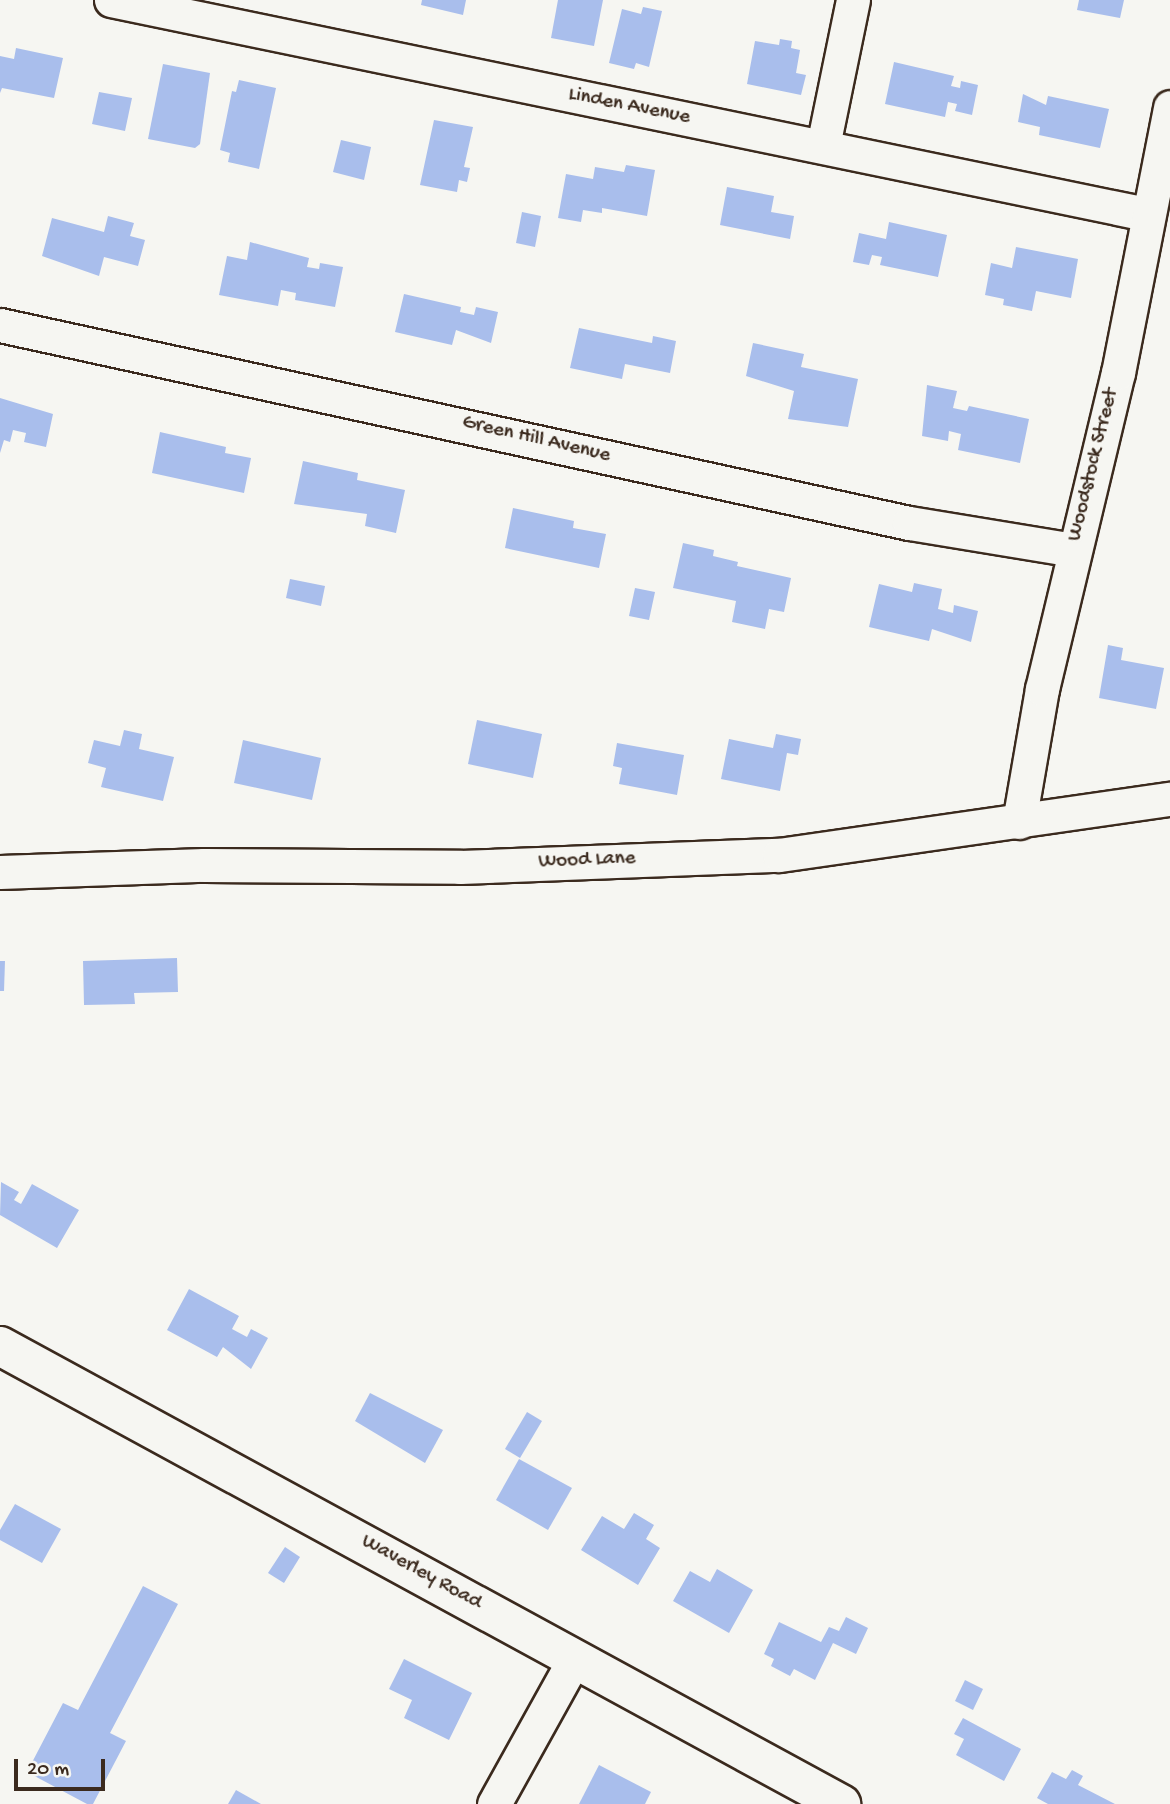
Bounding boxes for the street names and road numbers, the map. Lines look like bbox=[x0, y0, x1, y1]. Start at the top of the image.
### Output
street label: Linden Avenue bbox=[566, 83, 692, 131]
street label: Woodstock Street bbox=[1063, 386, 1125, 544]
street label: Green Hill Avenue bbox=[459, 411, 613, 469]
street label: Wood Lane bbox=[538, 847, 636, 875]
street label: Waverley Road bbox=[356, 1530, 486, 1616]

